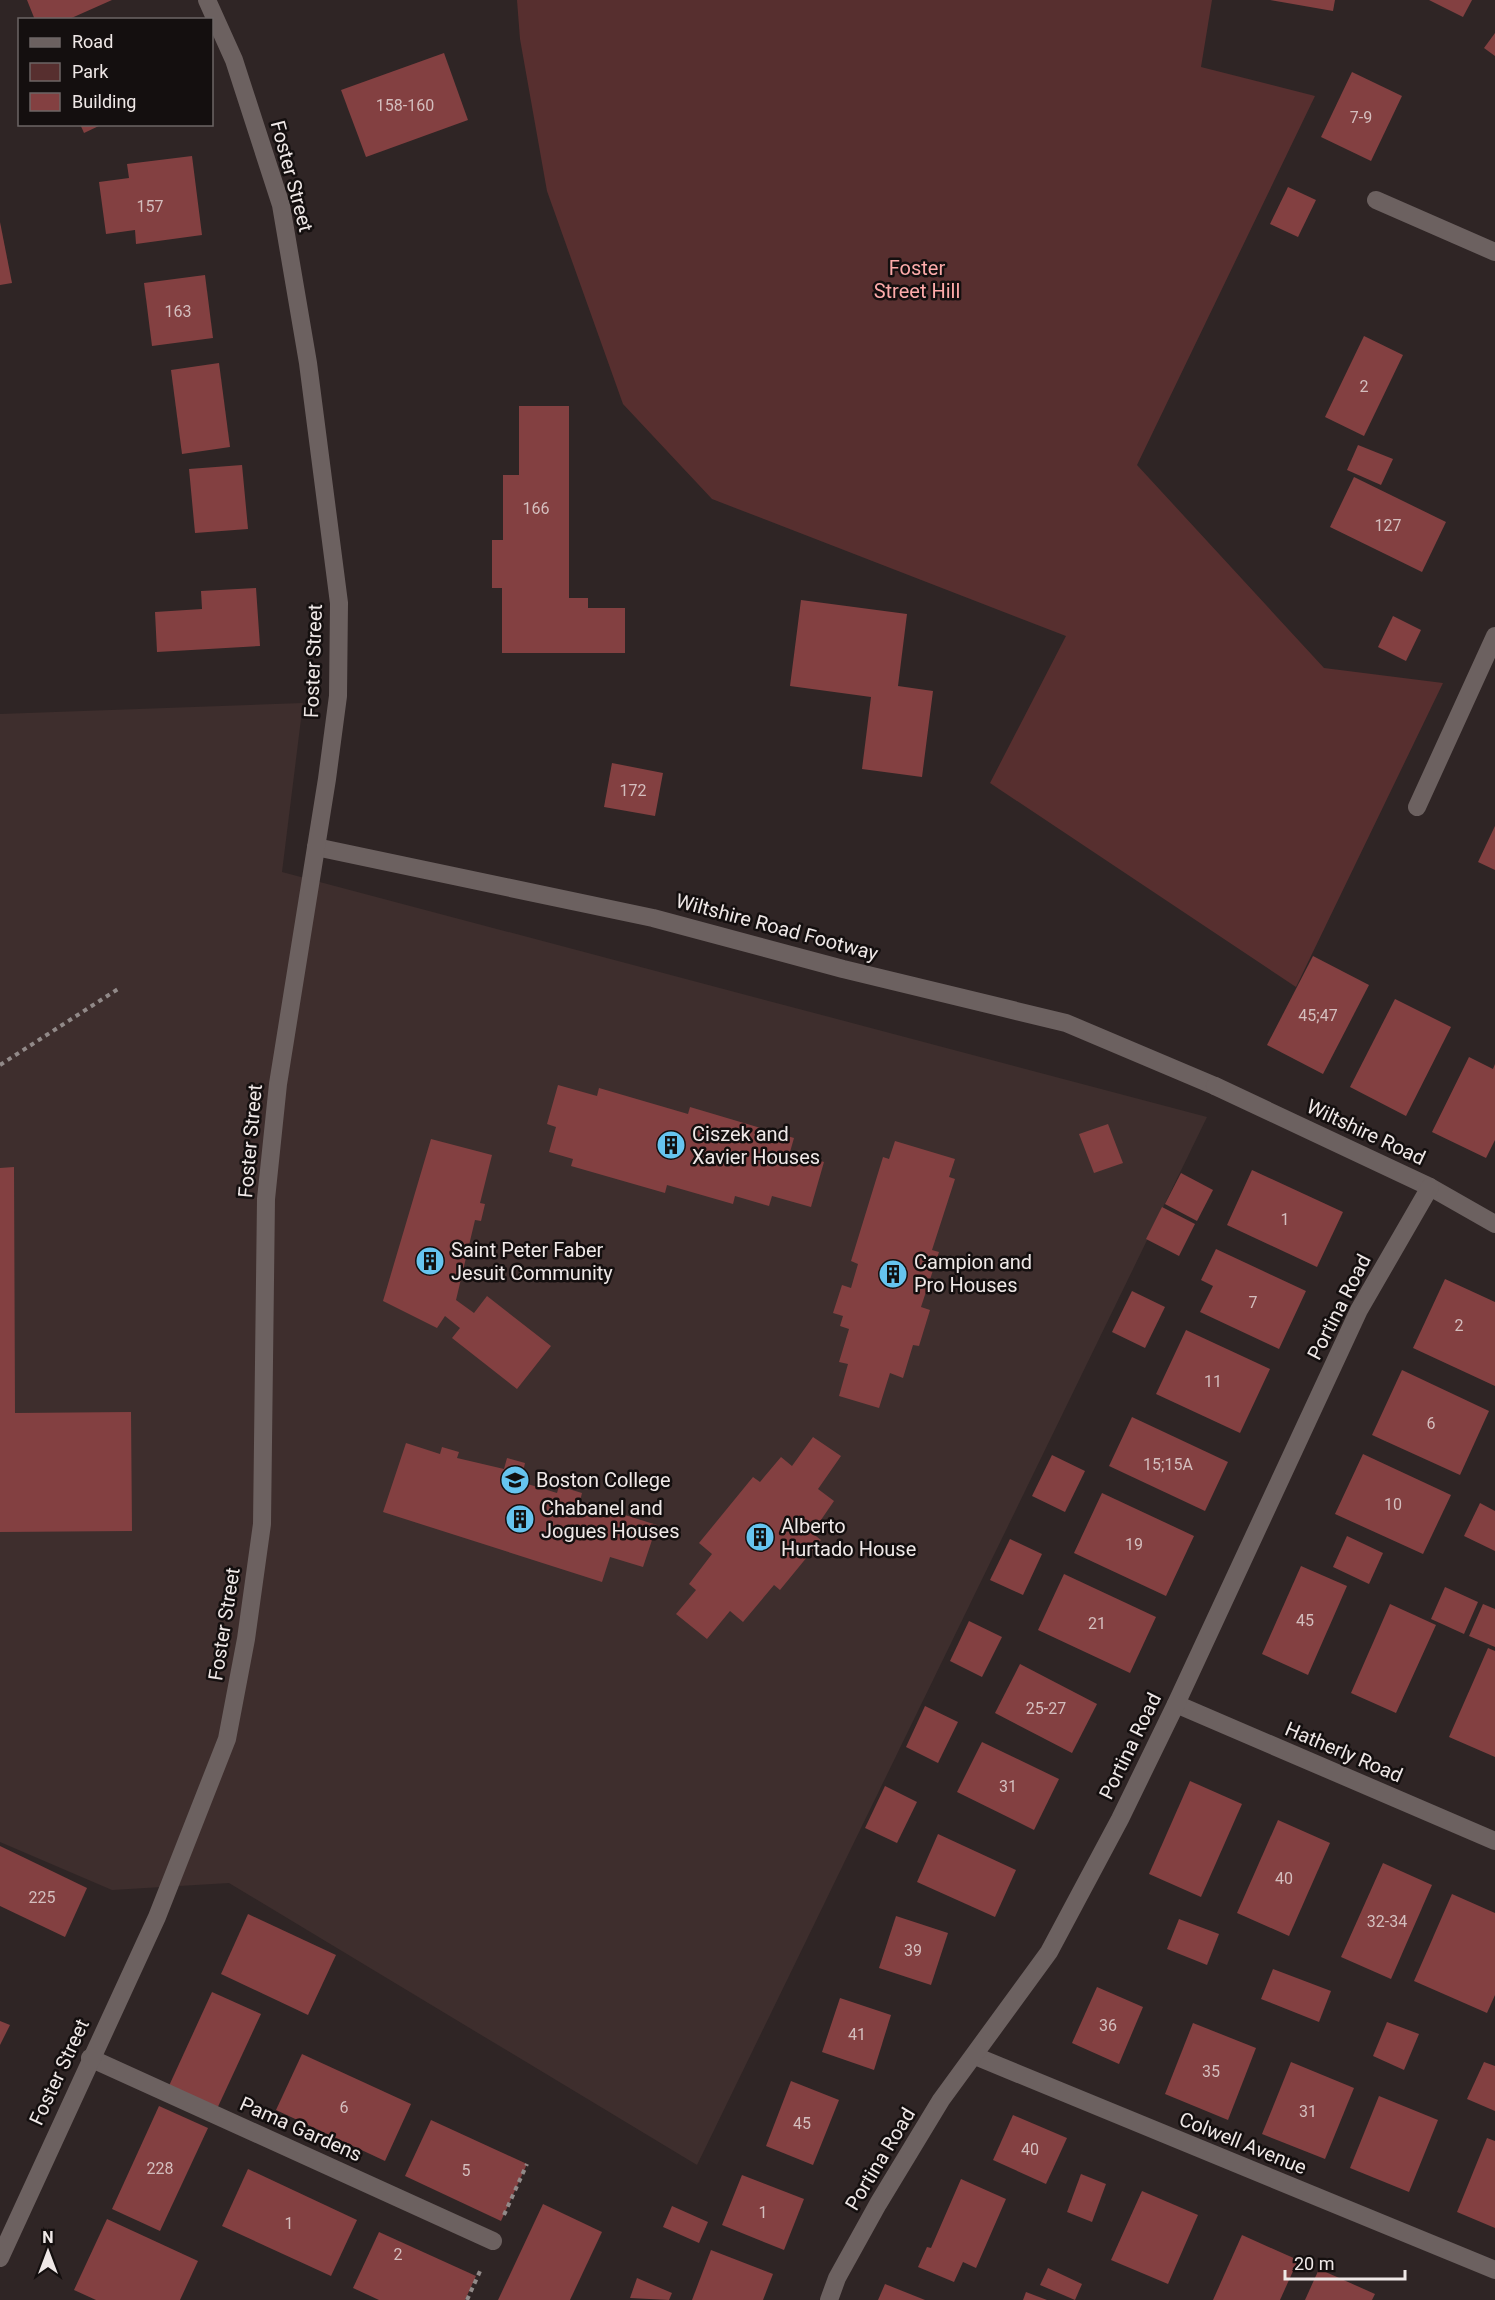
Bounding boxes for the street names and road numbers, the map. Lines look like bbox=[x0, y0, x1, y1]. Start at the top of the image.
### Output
street label: Foster Street bbox=[266, 118, 318, 234]
street label: Foster Street bbox=[299, 603, 327, 719]
street label: Wiltshire Road Footway bbox=[673, 888, 881, 966]
street label: Foster Street bbox=[233, 1083, 267, 1199]
street label: Wiltshire Road bbox=[1303, 1094, 1429, 1170]
street label: Portina Road bbox=[1302, 1250, 1376, 1364]
street label: Foster Street bbox=[203, 1566, 245, 1682]
street label: Portina Road bbox=[1094, 1689, 1166, 1803]
street label: Hatherly Road bbox=[1282, 1716, 1406, 1788]
street label: Foster Street bbox=[24, 2015, 94, 2129]
street label: Pama Gardens bbox=[236, 2091, 366, 2167]
street label: Portina Road bbox=[840, 2103, 920, 2215]
street label: Colwell Avenue bbox=[1176, 2107, 1310, 2179]

